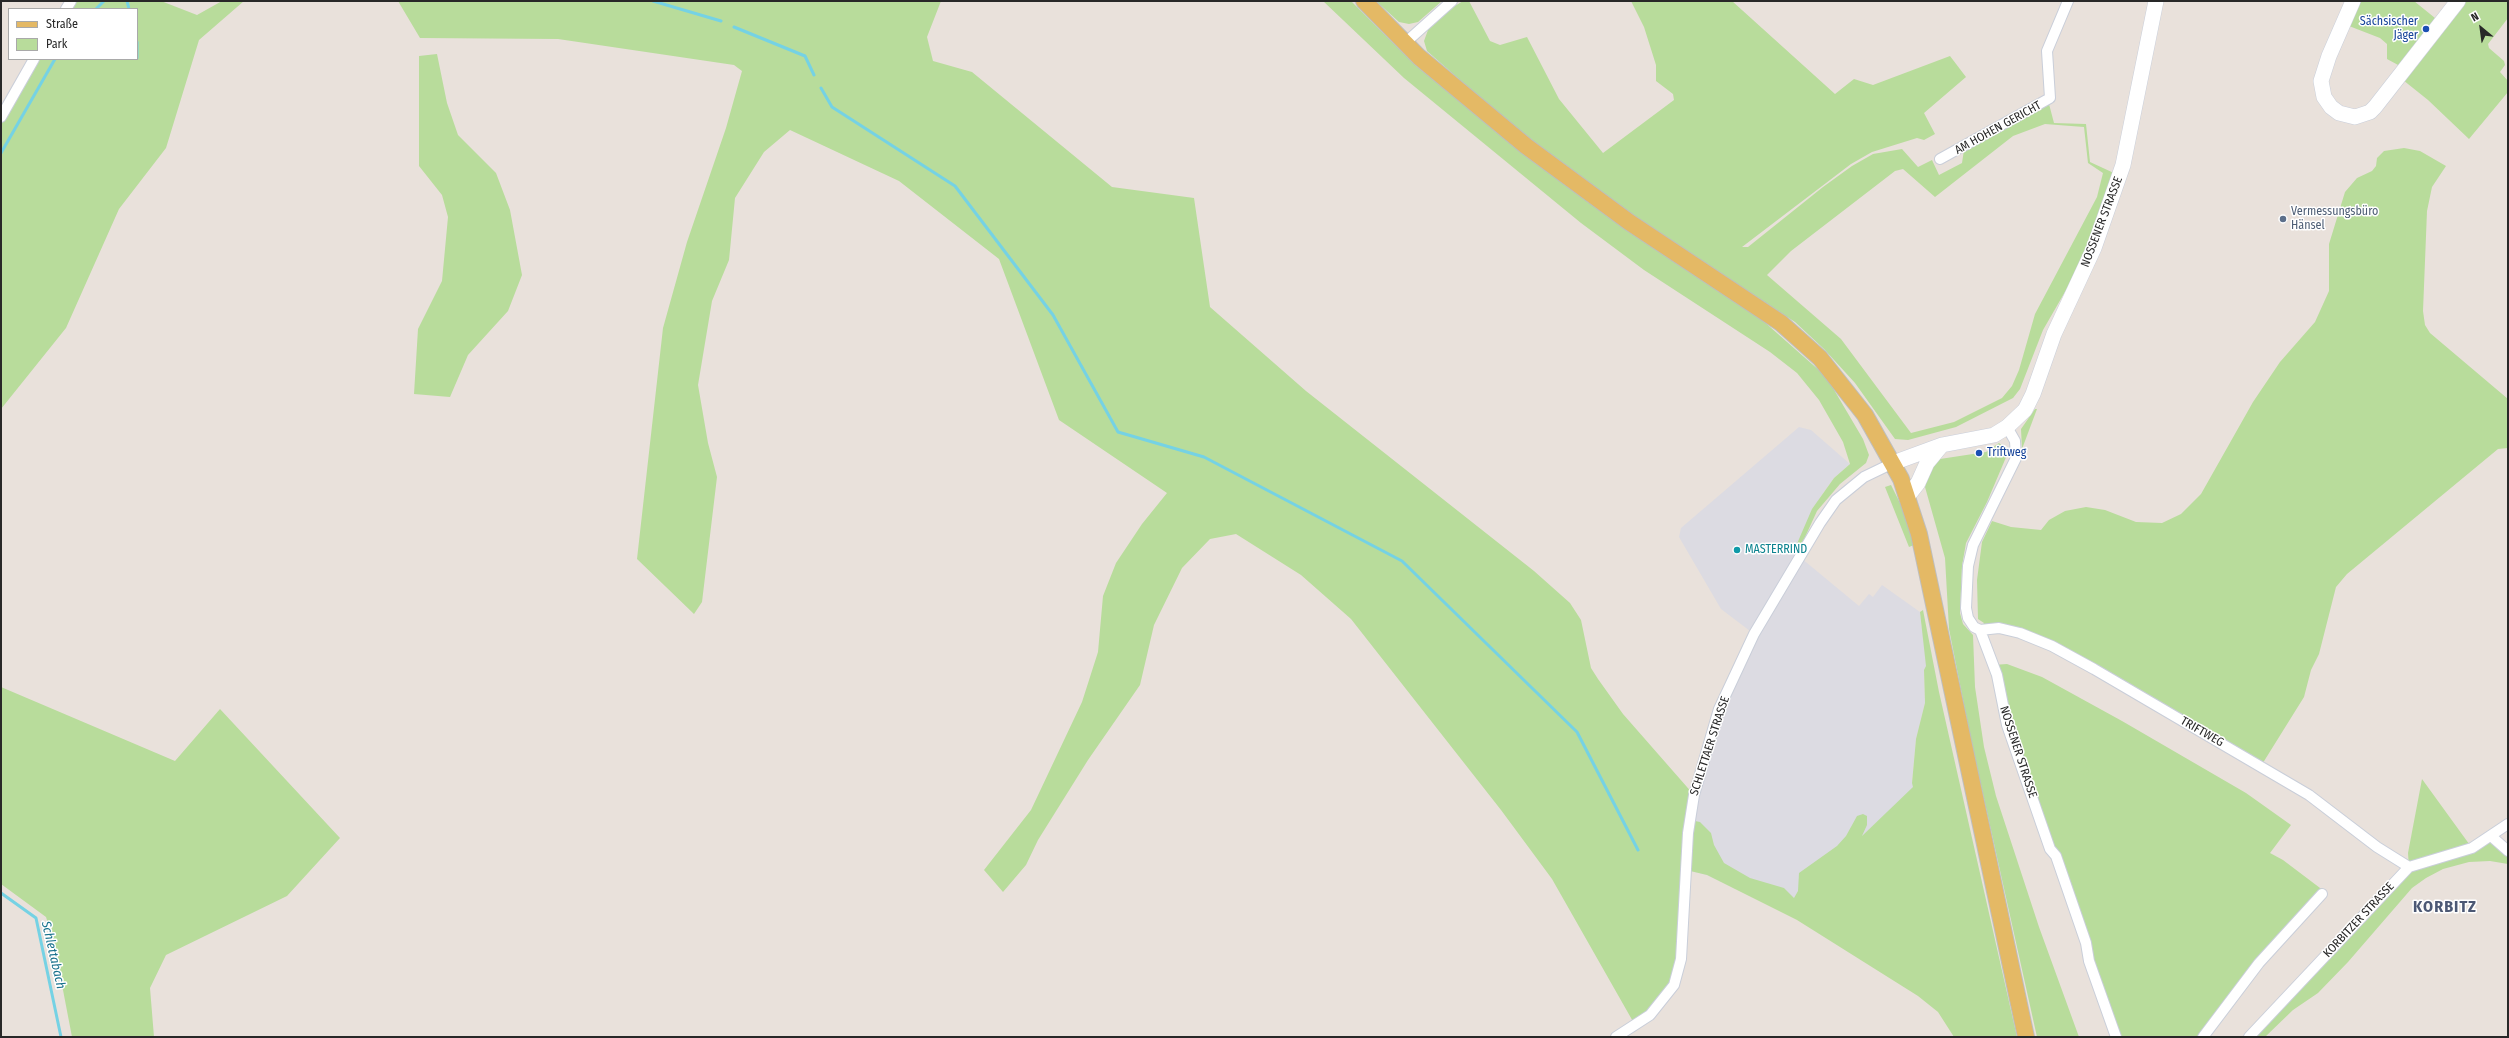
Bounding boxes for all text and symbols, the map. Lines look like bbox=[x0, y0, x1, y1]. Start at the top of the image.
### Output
legend bbox=[8, 8, 138, 60]
north arrow bbox=[2461, 8, 2501, 48]
text: N bbox=[2469, 10, 2481, 24]
place label: Sächsischer Jäger bbox=[2360, 15, 2418, 43]
text: Straße bbox=[46, 17, 78, 31]
marker: Sächsischer Jäger bbox=[2421, 24, 2431, 34]
text: Park bbox=[46, 37, 67, 51]
street label: AM HOHEN GERICHT bbox=[1952, 98, 2044, 158]
street label: NOSSENER STRASSE bbox=[2078, 175, 2126, 269]
place label: Vermessungsbüro Hänsel bbox=[2291, 205, 2378, 233]
marker: Vermessungsbüro Hänsel bbox=[2278, 214, 2288, 224]
place label: Triftweg bbox=[1987, 446, 2026, 460]
marker: Triftweg bbox=[1974, 448, 1984, 458]
place label: MASTERRIND bbox=[1745, 543, 1807, 557]
marker: MASTERRIND bbox=[1732, 545, 1742, 555]
street label: SCHLETTAER STRASSE bbox=[1687, 695, 1733, 797]
street label: NOSSENER STRASSE bbox=[1996, 704, 2040, 800]
street label: TRIFTWEG bbox=[2178, 714, 2226, 750]
street label: KORBITZER STRASSE bbox=[2321, 879, 2397, 961]
district label: KORBITZ bbox=[2413, 898, 2477, 918]
water label: Schlettabach bbox=[38, 920, 68, 990]

